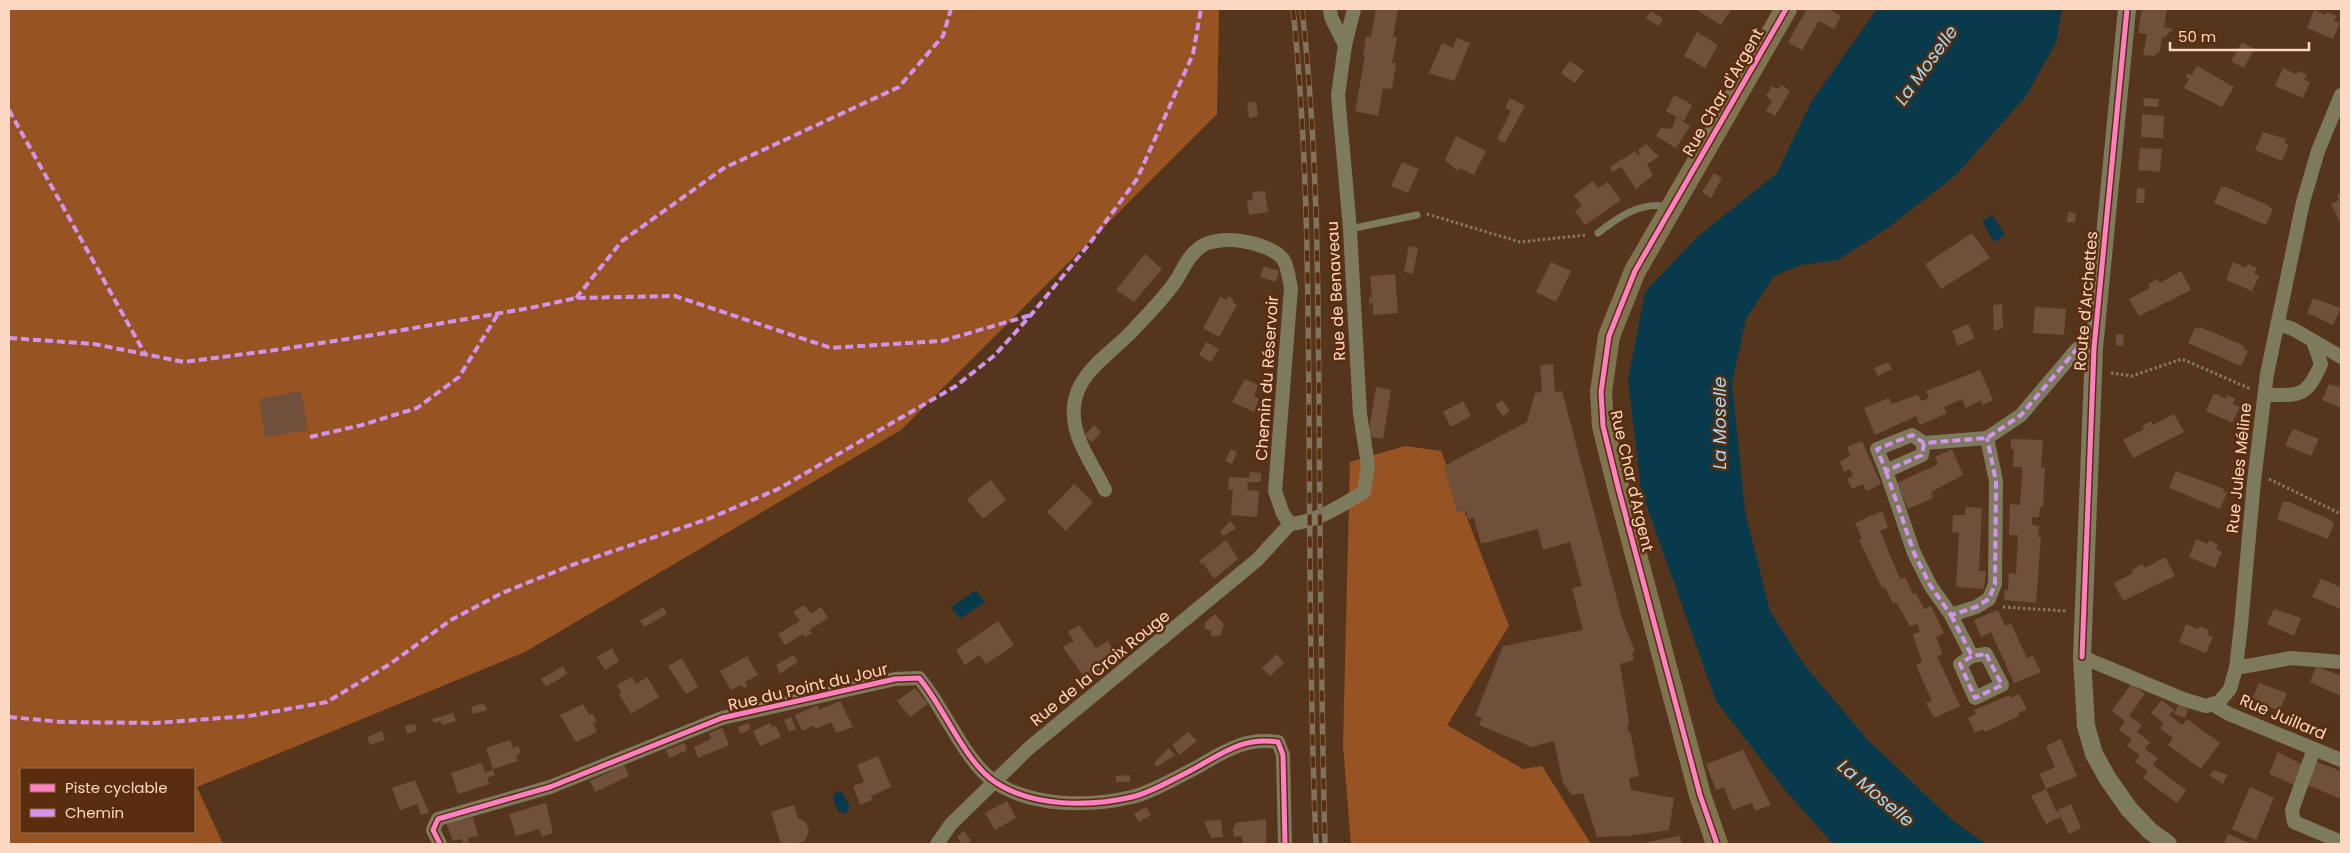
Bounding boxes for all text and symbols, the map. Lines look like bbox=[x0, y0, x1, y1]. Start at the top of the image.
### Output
water label: La Moselle bbox=[1889, 20, 1963, 110]
scale bar bbox=[2170, 20, 2309, 52]
street label: Rue Char d'Argent bbox=[1677, 23, 1769, 160]
text: 50 m bbox=[2178, 26, 2216, 47]
street label: Rue de Benaveau bbox=[1321, 221, 1351, 361]
street label: Route d'Archettes bbox=[2068, 230, 2104, 372]
street label: Chemin du Réservoir bbox=[1250, 294, 1284, 461]
water label: La Moselle bbox=[1707, 377, 1732, 469]
street label: Rue Jules Méline bbox=[2221, 402, 2257, 534]
street label: Rue Char d'Argent bbox=[1605, 408, 1660, 554]
street label: Rue de la Croix Rouge bbox=[1025, 604, 1175, 732]
street label: Rue du Point du Jour bbox=[726, 657, 890, 717]
street label: Rue Juillard bbox=[2236, 688, 2330, 746]
water label: La Moselle bbox=[1832, 754, 1920, 832]
legend bbox=[20, 768, 195, 833]
text: Piste cyclable bbox=[65, 777, 168, 798]
text: Chemin bbox=[65, 802, 124, 823]

